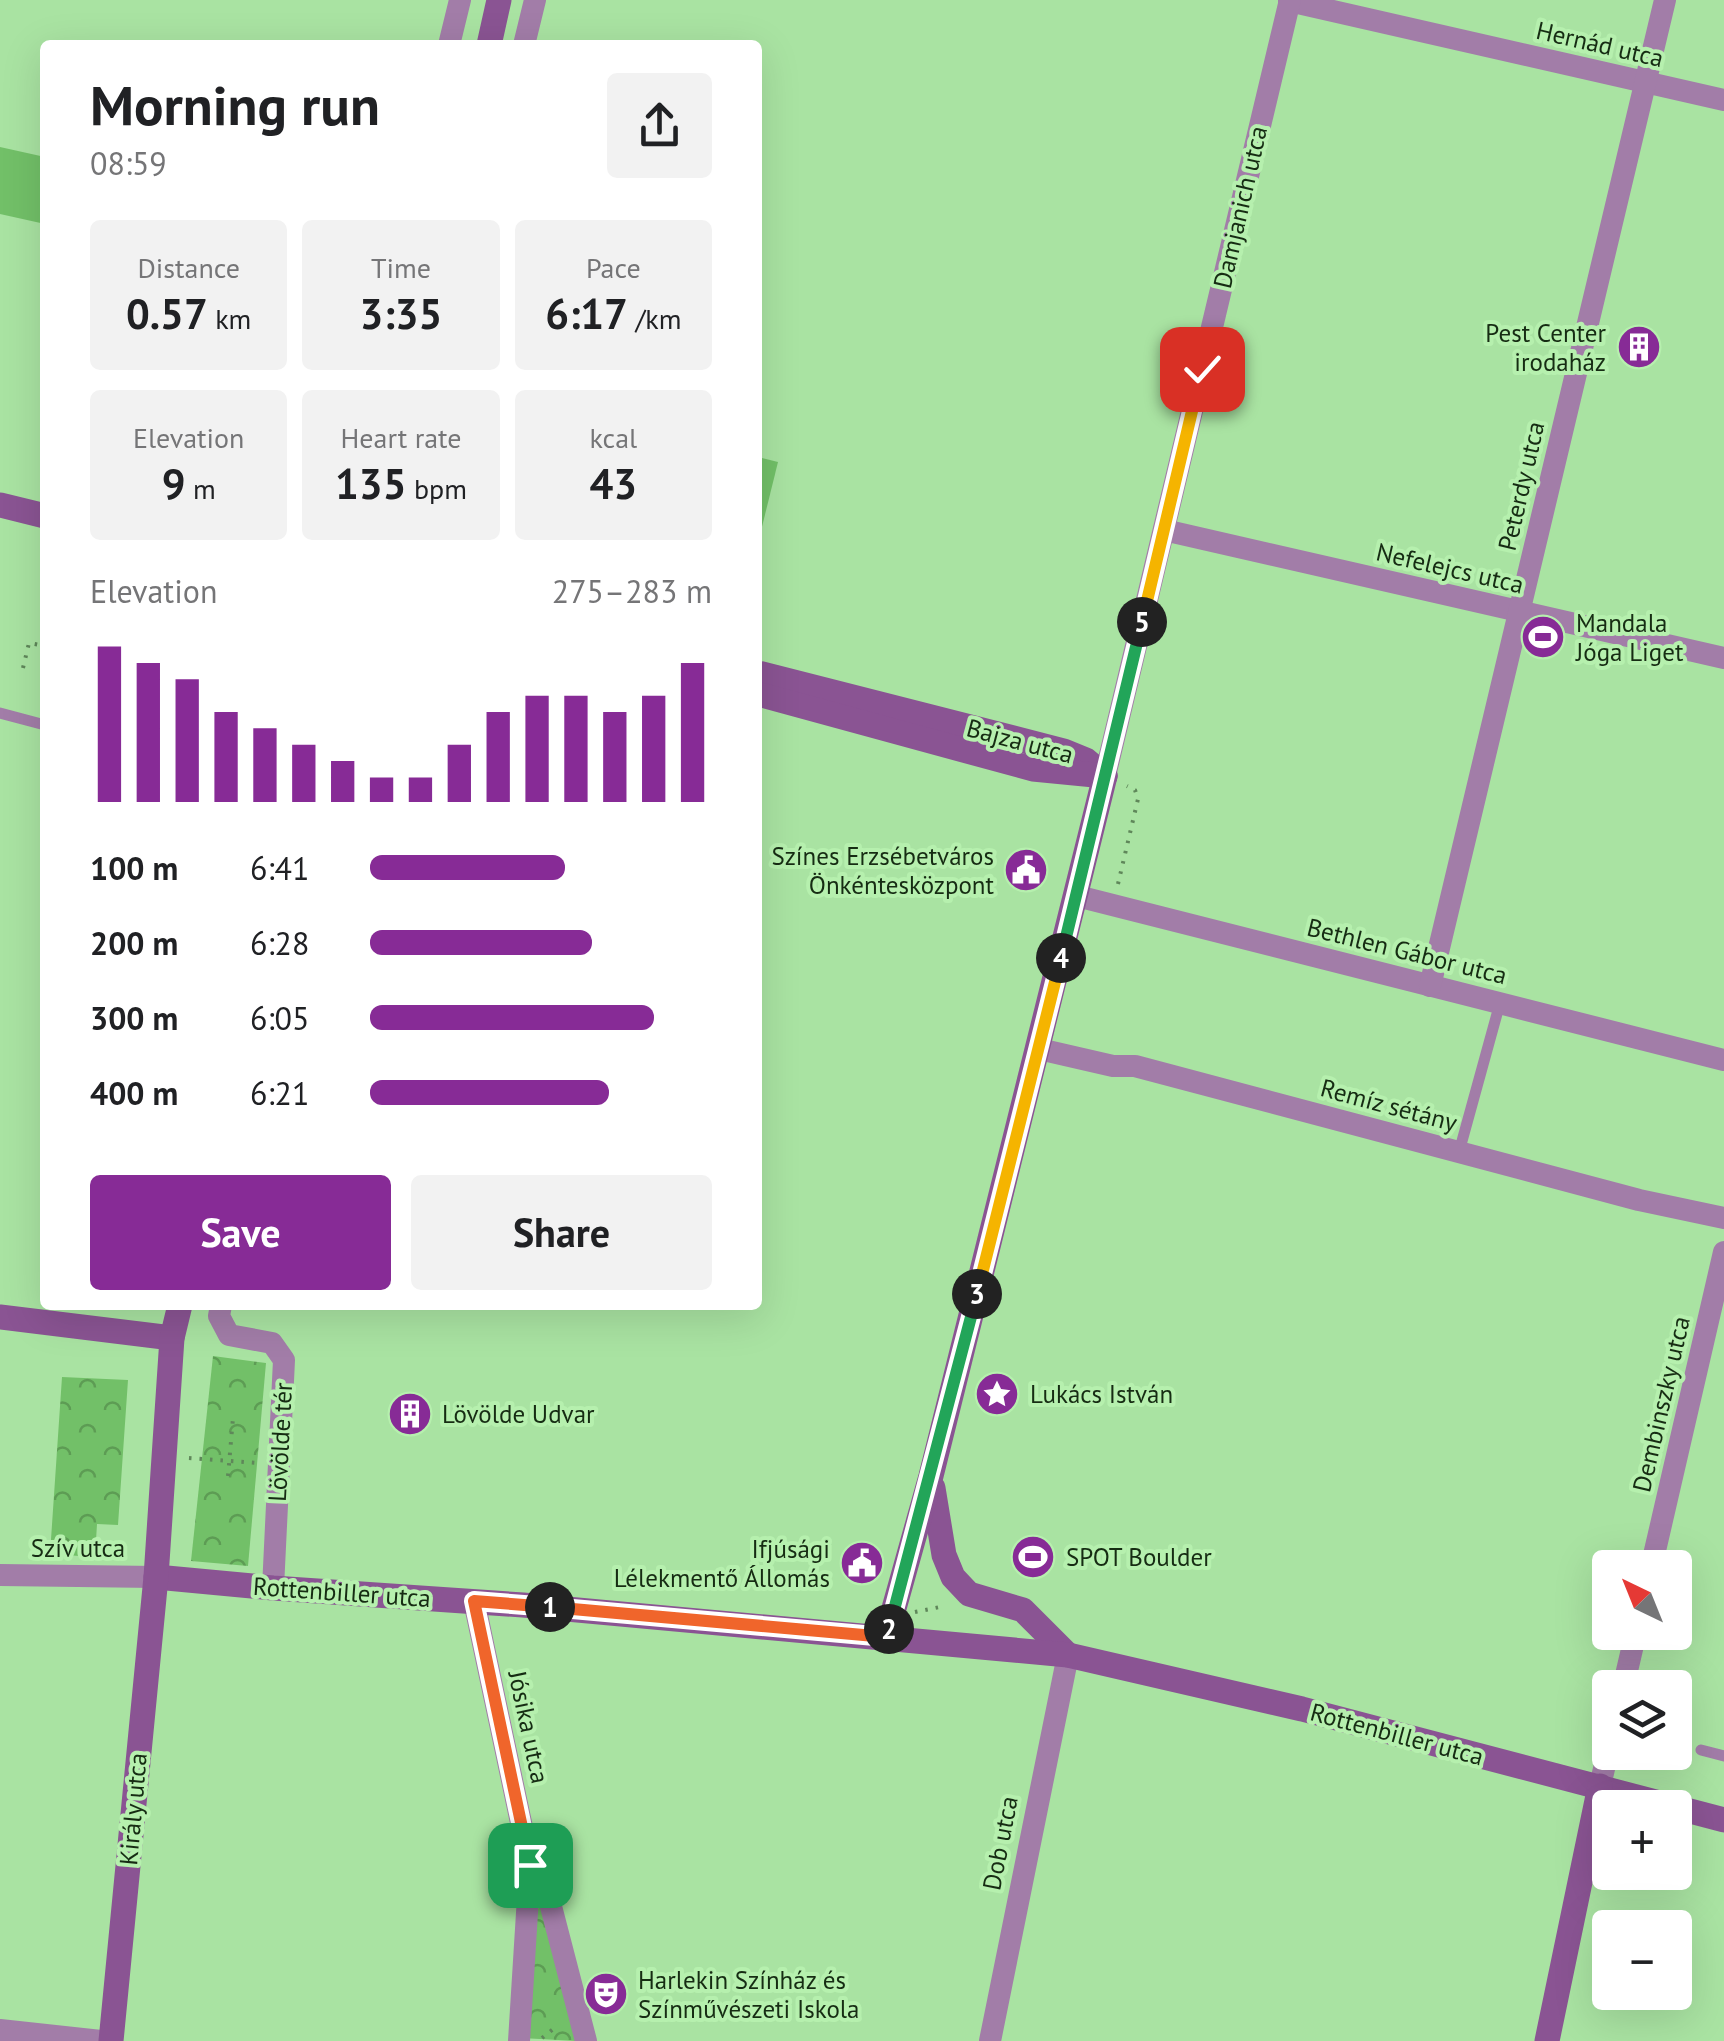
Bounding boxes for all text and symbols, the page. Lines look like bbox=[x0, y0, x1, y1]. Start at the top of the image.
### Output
street label: Hernád utca bbox=[1533, 14, 1667, 74]
text: Morning run bbox=[90, 69, 380, 140]
button: share bbox=[607, 73, 712, 178]
street label: Damjanich utca bbox=[1206, 123, 1274, 291]
text: 08:59 bbox=[90, 142, 167, 184]
text: Distance bbox=[137, 249, 240, 286]
text: Time bbox=[371, 249, 431, 286]
text: Pace bbox=[586, 249, 641, 286]
text: 0.57 bbox=[126, 286, 208, 341]
text: 3:35 bbox=[360, 286, 442, 341]
text: 6:17 bbox=[545, 286, 628, 341]
text: km bbox=[208, 300, 251, 337]
text: /km bbox=[628, 300, 681, 337]
place label: Pest Center irodaház bbox=[1485, 317, 1606, 378]
building icon: Pest Center irodaház bbox=[1616, 324, 1662, 370]
pin bbox=[1160, 327, 1245, 412]
icon: check bbox=[1175, 342, 1230, 397]
street label: Peterdy utca bbox=[1491, 418, 1551, 554]
text: Elevation bbox=[133, 419, 244, 456]
text: Heart rate bbox=[340, 419, 462, 456]
text: kcal bbox=[589, 419, 637, 456]
text: 9 bbox=[162, 456, 185, 511]
text: 135 bbox=[335, 456, 406, 511]
text: 43 bbox=[590, 456, 637, 511]
text: m bbox=[185, 470, 216, 507]
text: bpm bbox=[406, 470, 467, 507]
street label: Nefelejcs utca bbox=[1373, 535, 1527, 601]
text: Elevation bbox=[90, 570, 217, 612]
text: 275–283 m bbox=[552, 570, 712, 612]
pin: 5 bbox=[1117, 597, 1167, 647]
text: 5 bbox=[1134, 603, 1150, 640]
place label: Mandala Jóga Liget bbox=[1575, 607, 1684, 668]
sports icon: Mandala Jóga Liget bbox=[1520, 614, 1566, 660]
street label: Bajza utca bbox=[963, 711, 1077, 771]
place label: Színes Erzsébetváros Önkéntesközpont bbox=[771, 840, 995, 901]
text: 100 m bbox=[90, 847, 178, 889]
text: 6:41 bbox=[250, 847, 309, 889]
public building icon: Színes Erzsébetváros Önkéntesközpont bbox=[1003, 847, 1049, 893]
street label: Bethlen Gábor utca bbox=[1304, 911, 1510, 991]
text: 200 m bbox=[90, 922, 178, 964]
text: 6:28 bbox=[250, 922, 309, 964]
pin: 4 bbox=[1036, 933, 1086, 983]
text: 4 bbox=[1053, 939, 1069, 976]
text: 300 m bbox=[90, 997, 178, 1039]
text: 6:05 bbox=[250, 997, 309, 1039]
street label: Remíz sétány bbox=[1317, 1071, 1461, 1139]
text: 400 m bbox=[90, 1072, 178, 1114]
text: 6:21 bbox=[250, 1072, 309, 1114]
button: Save bbox=[90, 1175, 391, 1290]
button: Share bbox=[411, 1175, 712, 1290]
pin: 3 bbox=[952, 1269, 1002, 1319]
text: 3 bbox=[969, 1275, 985, 1312]
street label: Dembinszky utca bbox=[1625, 1313, 1697, 1495]
place icon: Lukács István bbox=[974, 1371, 1020, 1417]
place label: Lukács István bbox=[1030, 1378, 1173, 1410]
street label: Lövölde tér bbox=[261, 1381, 299, 1502]
building icon: Lövölde Udvar bbox=[387, 1391, 433, 1437]
place label: Lövölde Udvar bbox=[442, 1398, 595, 1430]
street label: Szív utca bbox=[31, 1532, 125, 1564]
place label: Ifjúsági Lélekmentő Állomás bbox=[614, 1533, 830, 1594]
sports icon: SPOT Boulder bbox=[1010, 1534, 1056, 1580]
public building icon: Ifjúsági Lélekmentő Állomás bbox=[839, 1540, 885, 1586]
place label: SPOT Boulder bbox=[1066, 1541, 1212, 1573]
north arrow bbox=[1592, 1550, 1692, 1650]
map controls bbox=[1592, 1550, 1692, 2010]
street label: Rottenbiller utca bbox=[252, 1570, 432, 1614]
pin: 1 bbox=[525, 1582, 575, 1632]
text: 1 bbox=[542, 1588, 558, 1625]
pin: 2 bbox=[864, 1604, 914, 1654]
text: 2 bbox=[881, 1610, 897, 1647]
street label: Jósika utca bbox=[501, 1667, 557, 1786]
button: layers bbox=[1592, 1670, 1692, 1770]
street label: Rottenbiller utca bbox=[1307, 1695, 1487, 1773]
street label: Király utca bbox=[112, 1751, 154, 1867]
button: + bbox=[1592, 1790, 1692, 1890]
street label: Dob utca bbox=[975, 1793, 1025, 1893]
pin bbox=[488, 1823, 573, 1908]
icon: arrive bbox=[503, 1838, 558, 1893]
button: − bbox=[1592, 1910, 1692, 2010]
place label: Harlekin Színház és Színművészeti Iskola bbox=[638, 1964, 860, 2025]
theatre icon: Harlekin Színház és Színművészeti Iskola bbox=[583, 1971, 629, 2017]

